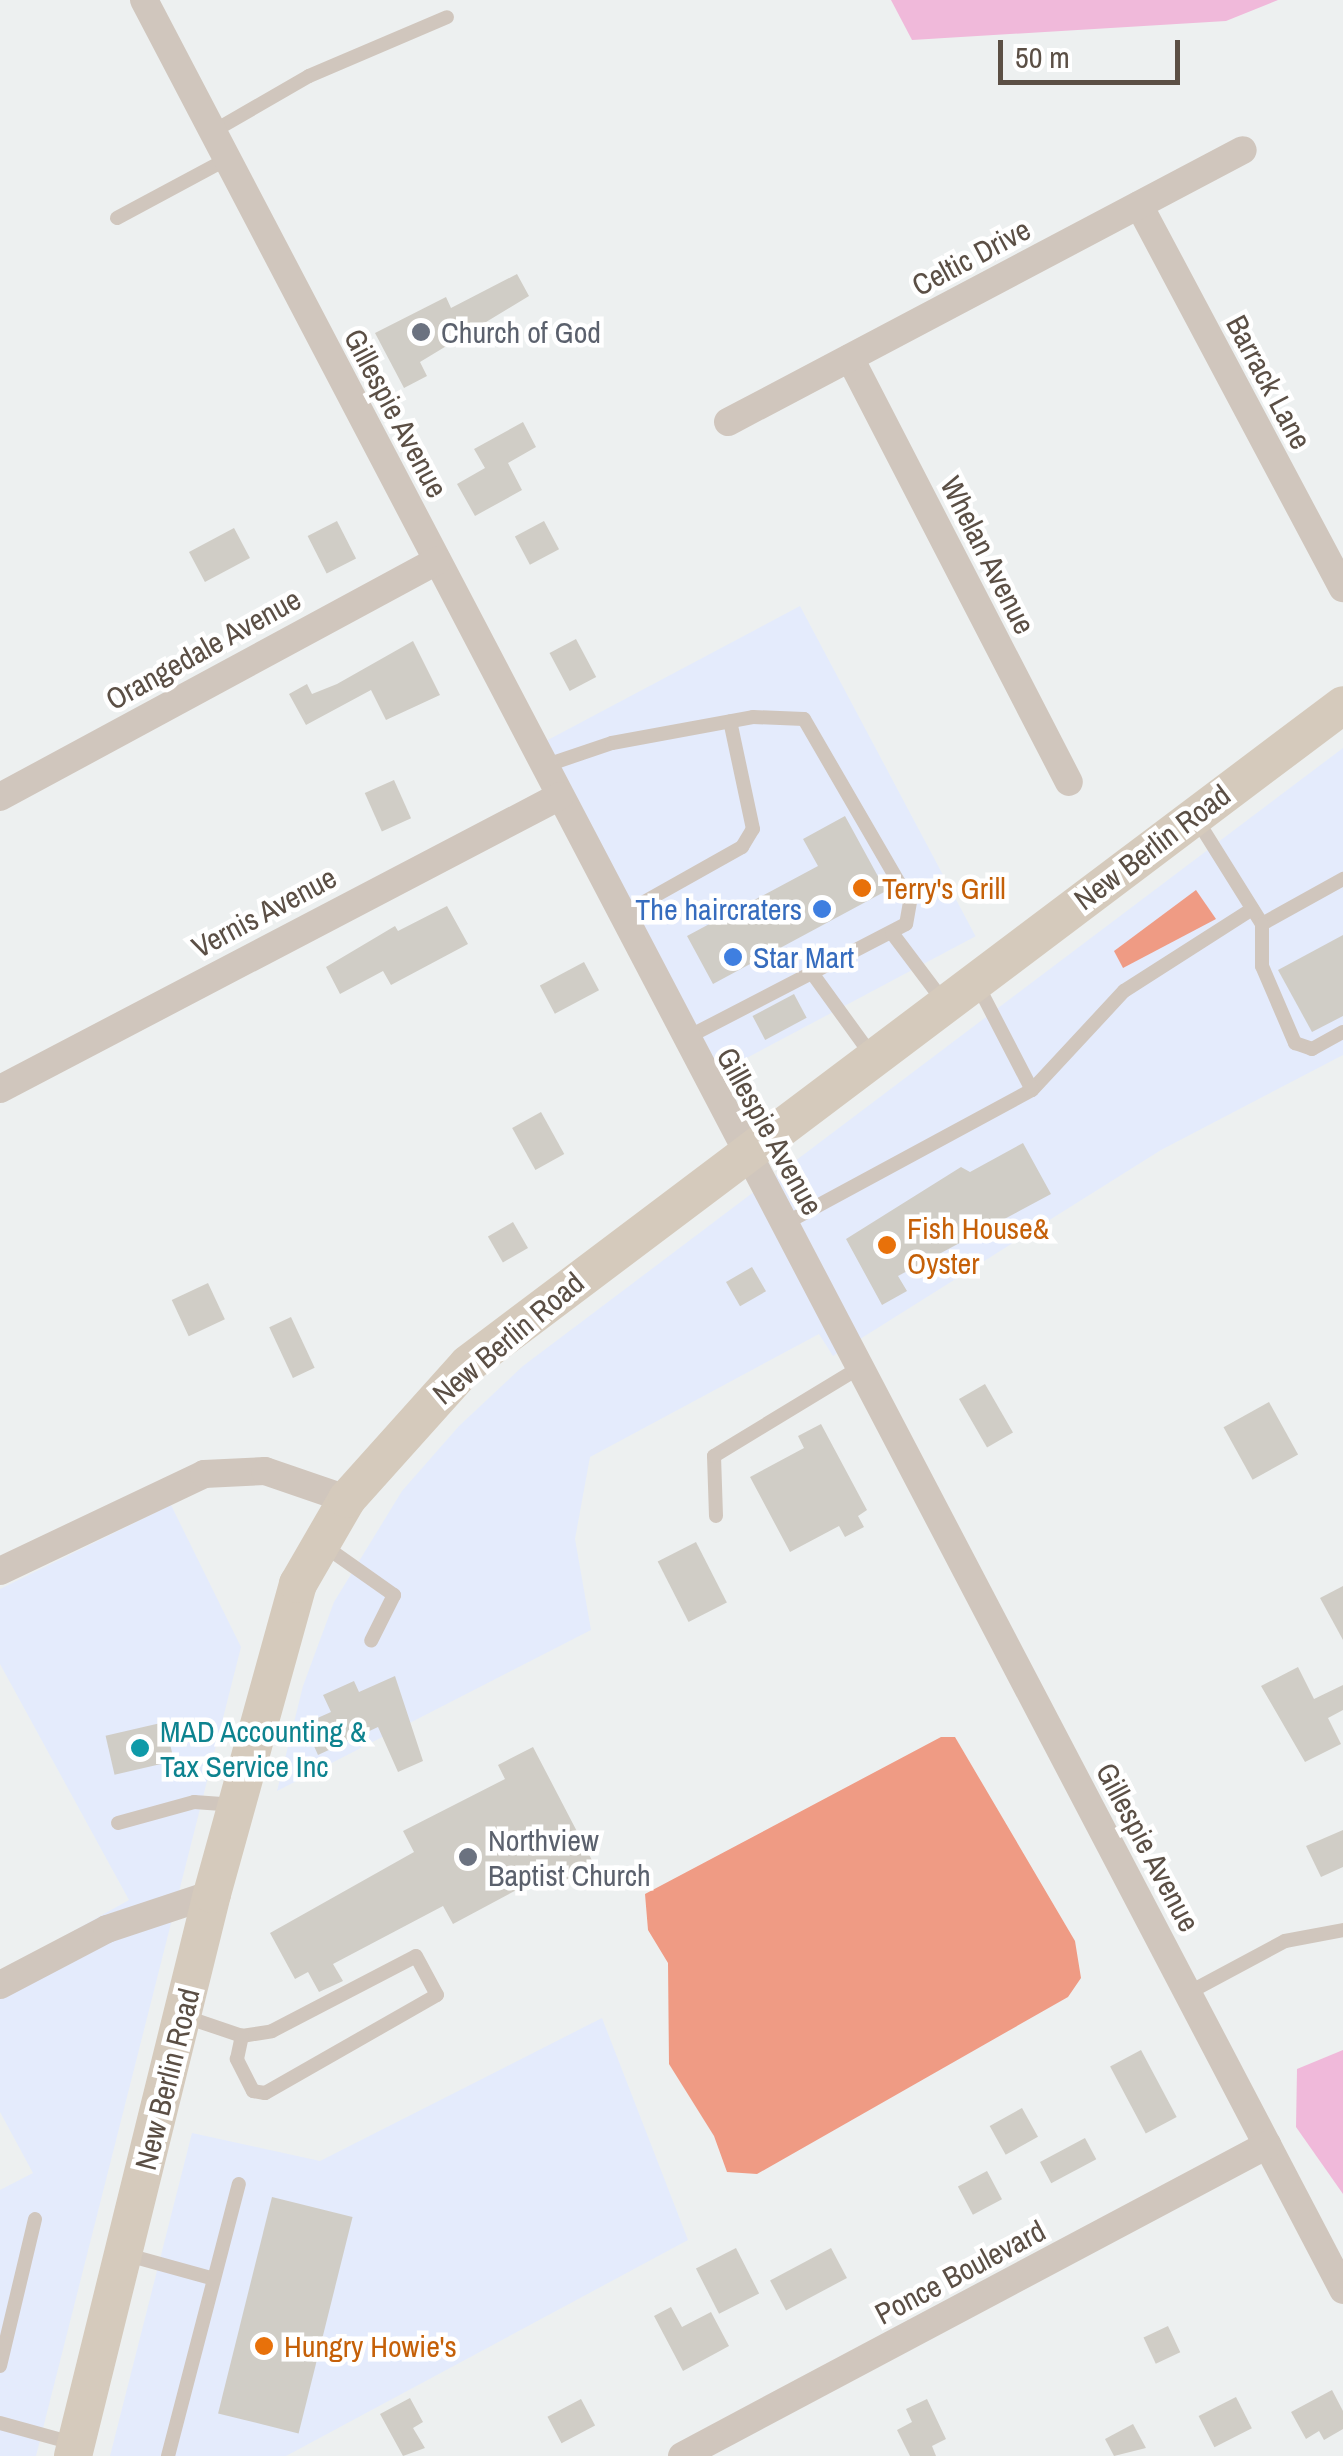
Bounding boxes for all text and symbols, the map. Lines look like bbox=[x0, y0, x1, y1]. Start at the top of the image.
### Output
scale bar bbox=[1003, 20, 1186, 82]
text: 50 m bbox=[1015, 37, 1070, 77]
street label: Celtic Drive bbox=[906, 211, 1036, 303]
street label: Barrack Lane bbox=[1219, 309, 1319, 455]
place label: Church of God bbox=[441, 314, 601, 350]
marker: Church of God bbox=[410, 321, 432, 343]
street label: Gillespie Avenue bbox=[336, 322, 456, 504]
street label: Whelan Avenue bbox=[933, 470, 1043, 640]
street label: Orangedale Avenue bbox=[99, 580, 307, 718]
street label: New Berlin Road bbox=[1067, 777, 1237, 917]
street label: Vernis Avenue bbox=[185, 859, 343, 965]
place label: Terry's Grill bbox=[882, 870, 1006, 906]
marker: Terry's Grill bbox=[851, 877, 873, 899]
place label: The haircraters bbox=[635, 891, 802, 927]
marker: The haircraters bbox=[811, 898, 833, 920]
place label: Star Mart bbox=[753, 939, 854, 975]
marker: Star Mart bbox=[722, 946, 744, 968]
street label: Gillespie Avenue bbox=[709, 1041, 831, 1221]
place label: Fish House& Oyster bbox=[907, 1210, 1049, 1280]
marker: Fish House& Oyster bbox=[876, 1234, 898, 1256]
street label: New Berlin Road bbox=[425, 1264, 591, 1412]
place label: MAD Accounting & Tax Service Inc bbox=[160, 1713, 368, 1784]
marker: MAD Accounting & Tax Service Inc bbox=[129, 1737, 151, 1759]
street label: Gillespie Avenue bbox=[1088, 1756, 1208, 1938]
place label: Northview Baptist Church bbox=[488, 1822, 651, 1892]
marker: Northview Baptist Church bbox=[457, 1846, 479, 1868]
street label: New Berlin Road bbox=[127, 1984, 207, 2174]
street label: Ponce Boulevard bbox=[869, 2212, 1051, 2332]
place label: Hungry Howie's bbox=[284, 2328, 457, 2364]
marker: Hungry Howie's bbox=[253, 2335, 275, 2357]

